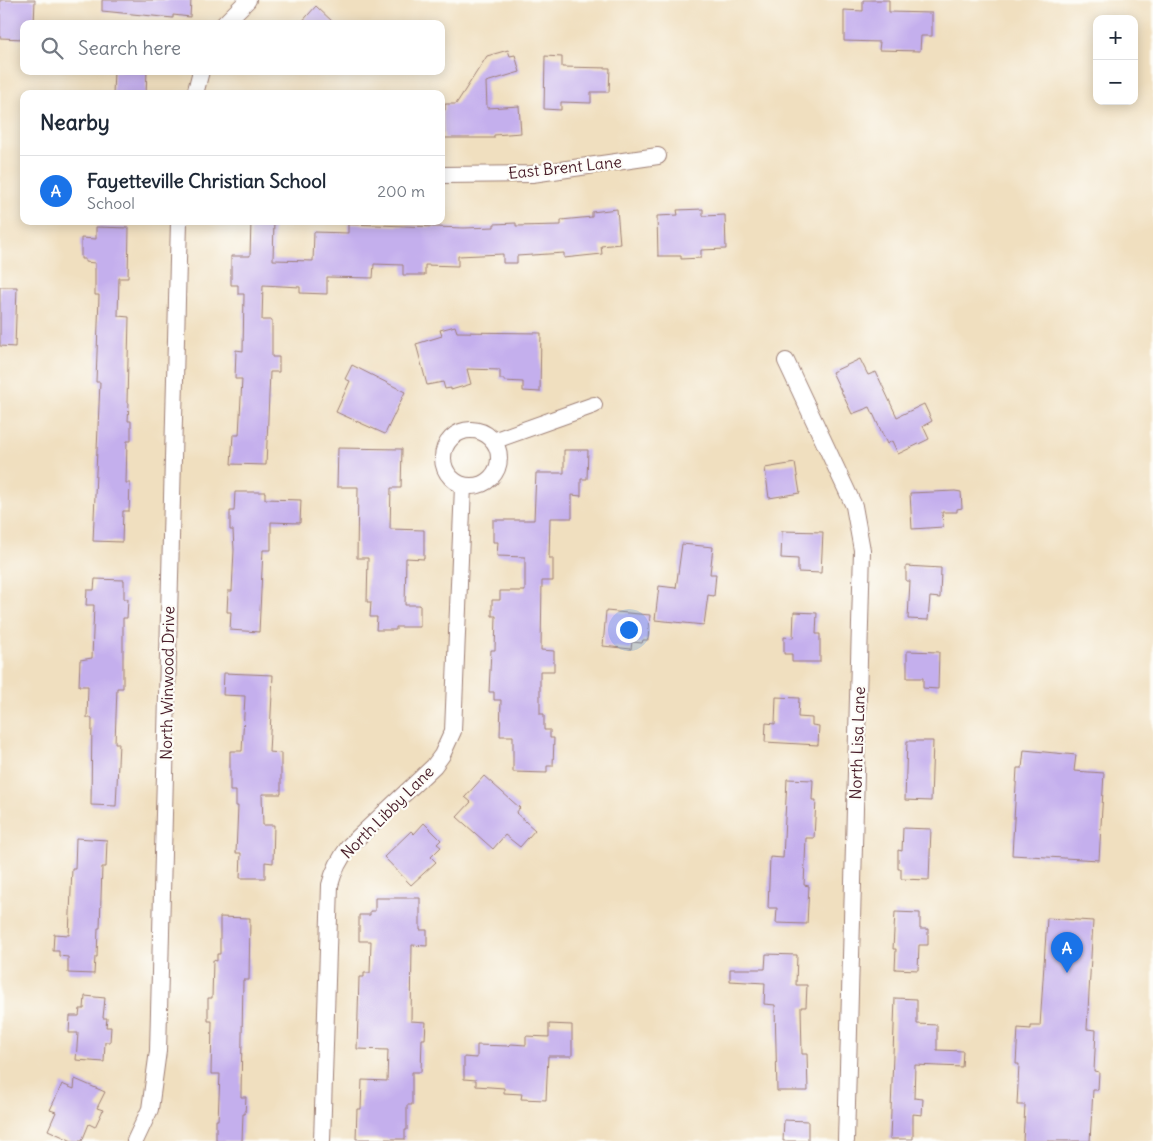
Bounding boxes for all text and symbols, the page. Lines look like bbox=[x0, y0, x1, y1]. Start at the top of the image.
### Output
map controls bbox=[1093, 15, 1138, 105]
button: + bbox=[1093, 15, 1138, 60]
search box bbox=[20, 20, 445, 75]
icon: search bbox=[38, 34, 66, 62]
text: Search here bbox=[78, 36, 181, 60]
button: − bbox=[1093, 60, 1138, 105]
text: Nearby bbox=[40, 109, 110, 136]
street label: East Brent Lane bbox=[507, 151, 623, 183]
text: Fayetteville Christian School bbox=[87, 169, 326, 193]
text: A bbox=[51, 181, 61, 201]
text: 200 m bbox=[377, 181, 425, 201]
text: School bbox=[87, 193, 135, 213]
street label: North Winwood Drive bbox=[156, 606, 178, 760]
your location bbox=[616, 617, 642, 643]
street label: North Lisa Lane bbox=[845, 686, 869, 800]
street label: North Libby Lane bbox=[336, 761, 438, 863]
pin: A bbox=[1051, 932, 1083, 973]

